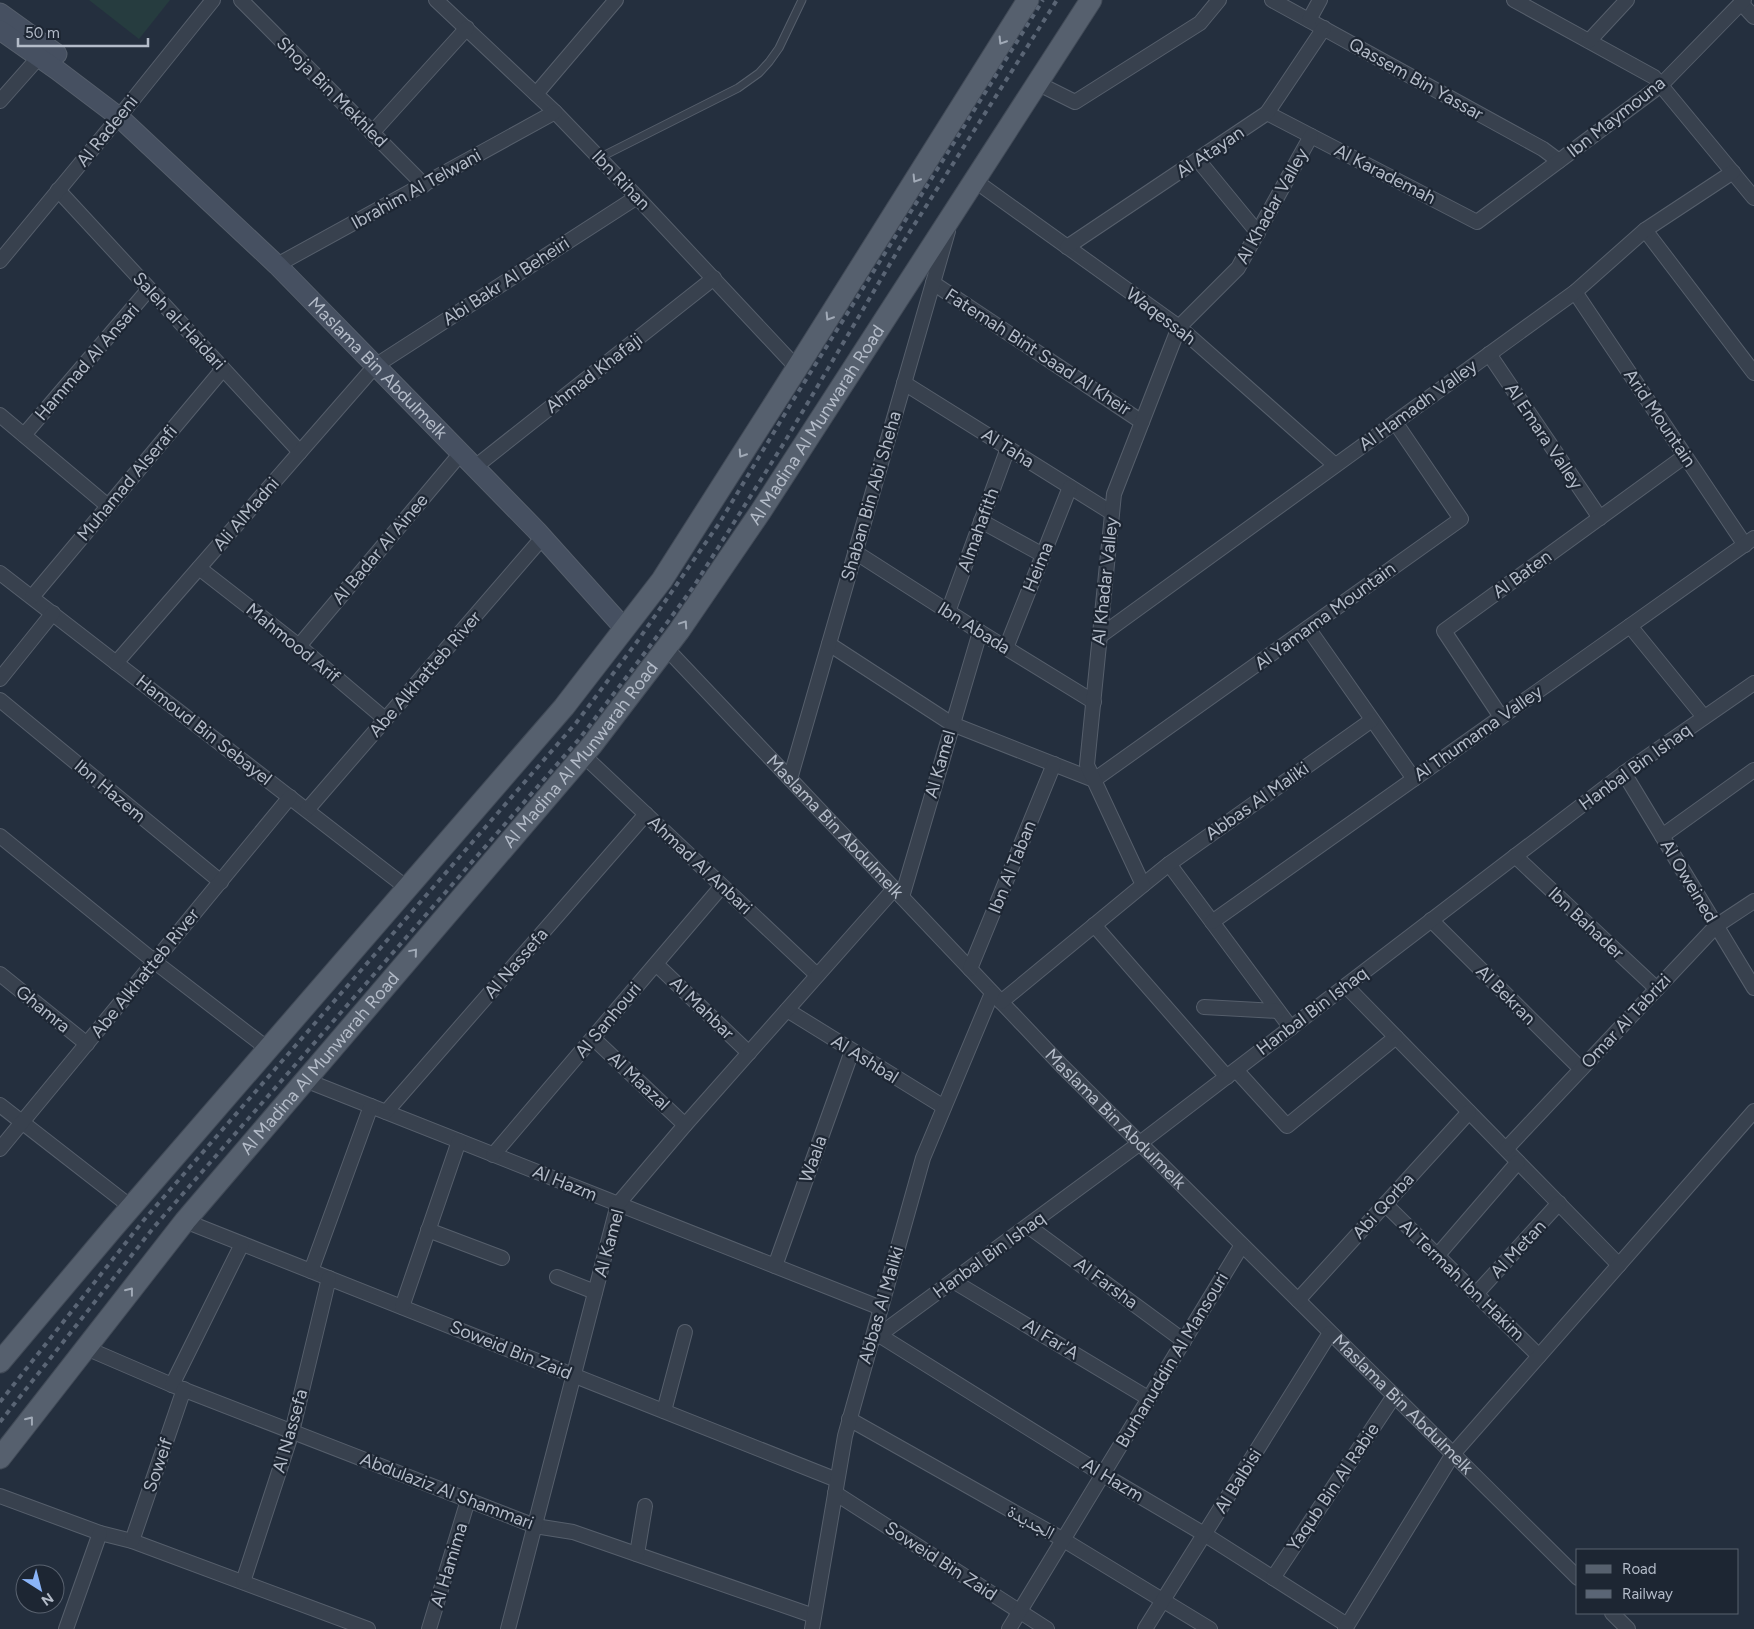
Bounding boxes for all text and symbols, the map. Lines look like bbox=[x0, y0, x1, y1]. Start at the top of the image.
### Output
scale bar bbox=[18, 15, 148, 47]
text: 50 m bbox=[25, 24, 60, 42]
street label: Shoja Bin Mekhled bbox=[272, 32, 392, 152]
street label: Qassem Bin Yassar bbox=[1345, 33, 1487, 125]
one-way arrow bbox=[998, 36, 1008, 45]
street label: Ibn Maymouna bbox=[1562, 72, 1670, 162]
street label: Al Radeeni bbox=[72, 91, 142, 171]
street label: Al Atayan bbox=[1172, 121, 1248, 183]
street label: Al Karademah bbox=[1331, 139, 1439, 209]
street label: Ibrahim Al Telwani bbox=[347, 144, 485, 234]
street label: Al Khadar Valley bbox=[1231, 144, 1313, 268]
street label: Ibn Rihan bbox=[587, 146, 655, 214]
one-way arrow bbox=[912, 174, 922, 183]
street label: Abi Bakr Al Beheiri bbox=[439, 232, 573, 330]
street label: Saleh al-Haidari bbox=[128, 267, 230, 375]
street label: Waqessah bbox=[1122, 283, 1200, 349]
street label: Fatemah Bint Saad Al Kheir bbox=[941, 284, 1135, 420]
street label: Maslama Bin Abdulmelk bbox=[304, 292, 452, 444]
street label: Hammad Al Ansari bbox=[30, 299, 144, 425]
one-way arrow bbox=[826, 311, 836, 320]
street label: Al Madina Al Munwarah Road bbox=[744, 321, 889, 529]
street label: Ahmad Khafaji bbox=[541, 328, 647, 418]
street label: Al Hamadh Valley bbox=[1355, 354, 1482, 455]
street label: Arid Mountain bbox=[1619, 365, 1701, 471]
street label: Al Emara Valley bbox=[1500, 379, 1588, 494]
street label: Shaban Bin Abi Sheha bbox=[836, 409, 906, 583]
street label: Muhamad Alserafi bbox=[72, 421, 182, 545]
street label: Al Taha bbox=[978, 423, 1038, 473]
one-way arrow bbox=[739, 448, 748, 458]
street label: Ali AlMadni bbox=[208, 473, 284, 555]
street label: Almahafith bbox=[953, 485, 1003, 575]
street label: Al Badar Al Ainee bbox=[327, 489, 433, 609]
street label: Al Khadar Valley bbox=[1087, 515, 1123, 646]
street label: Heima bbox=[1018, 539, 1058, 595]
street label: Al Baten bbox=[1488, 545, 1556, 603]
street label: Al Yamama Mountain bbox=[1250, 557, 1400, 675]
street label: Ibn Abada bbox=[934, 597, 1014, 659]
street label: Mahmood Arif bbox=[241, 598, 345, 688]
street label: Abe Alkhatteb River bbox=[364, 606, 486, 742]
one-way arrow bbox=[678, 620, 687, 630]
street label: Al Madina Al Munwarah Road bbox=[498, 657, 663, 852]
street label: Hamoud Bin Sebayel bbox=[132, 670, 276, 790]
street label: Al Thumama Valley bbox=[1409, 680, 1547, 786]
street label: Hanbal Bin Ishaq bbox=[1575, 719, 1695, 815]
street label: Al Kamel bbox=[920, 727, 960, 801]
street label: Maslama Bin Abdulmelk bbox=[762, 750, 909, 903]
street label: Ibn Hazem bbox=[70, 755, 150, 827]
street label: Abbas Al Maliki bbox=[1201, 757, 1313, 845]
street label: Ahmad Al Anbari bbox=[643, 811, 757, 919]
street label: Ibn Al Taban bbox=[983, 817, 1041, 917]
street label: Al Oweined bbox=[1656, 836, 1722, 926]
street label: Ibn Bahader bbox=[1543, 882, 1629, 964]
street label: Abe Alkhatteb River bbox=[86, 904, 204, 1042]
street label: Al Nassefa bbox=[479, 923, 553, 1003]
one-way arrow bbox=[409, 949, 418, 958]
street label: Al Bekran bbox=[1472, 961, 1540, 1029]
street label: Hanbal Bin Ishaq bbox=[1252, 962, 1372, 1060]
street label: Al Madina Al Munwarah Road bbox=[235, 967, 404, 1159]
street label: Omar Al Tabrizi bbox=[1577, 969, 1675, 1073]
street label: Al Mahbar bbox=[665, 972, 739, 1044]
street label: Al Sanhouri bbox=[570, 978, 646, 1062]
street label: Ghamra bbox=[11, 980, 75, 1038]
street label: Al Ashbal bbox=[827, 1030, 903, 1088]
street label: Maslama Bin Abdulmelk bbox=[1040, 1044, 1191, 1194]
street label: Al Maazal bbox=[604, 1047, 674, 1115]
street label: Waala bbox=[794, 1133, 832, 1185]
street label: Al Hazm bbox=[530, 1160, 600, 1206]
street label: Abi Qorba bbox=[1348, 1168, 1418, 1244]
street label: Al Kamel bbox=[589, 1206, 629, 1280]
street label: Hanbal Bin Ishaq bbox=[929, 1207, 1049, 1303]
street label: Al Termah Ibn Hakim bbox=[1395, 1215, 1529, 1345]
street label: Al Metan bbox=[1486, 1215, 1550, 1283]
street label: Abbas Al Maliki bbox=[854, 1244, 908, 1366]
street label: Al Farsha bbox=[1070, 1253, 1142, 1313]
street label: Burhanuddin Al Mansouri bbox=[1111, 1268, 1233, 1452]
one-way arrow bbox=[124, 1287, 133, 1297]
street label: Al Far'A bbox=[1019, 1314, 1083, 1364]
street label: Soweid Bin Zaid bbox=[447, 1316, 575, 1384]
street label: Maslama Bin Abdulmelk bbox=[1328, 1330, 1478, 1479]
street label: Al Nassefa bbox=[268, 1387, 312, 1475]
one-way arrow bbox=[25, 1417, 33, 1426]
street label: Yaqub Bin Al Rabie bbox=[1282, 1419, 1384, 1555]
street label: Soweif bbox=[139, 1435, 178, 1495]
street label: Al Balbisi bbox=[1210, 1445, 1266, 1517]
street label: Abdulaziz Al Shammari bbox=[357, 1448, 537, 1534]
street label: Al Hazm bbox=[1078, 1453, 1148, 1507]
street label: الجديدة bbox=[1004, 1500, 1058, 1544]
street label: Soweid Bin Zaid bbox=[881, 1517, 1001, 1605]
street label: Al Hamima bbox=[426, 1520, 472, 1610]
legend bbox=[1576, 1549, 1739, 1614]
text: Road bbox=[1622, 1560, 1657, 1578]
north arrow bbox=[15, 1564, 65, 1614]
text: Railway bbox=[1622, 1585, 1673, 1603]
text: N bbox=[38, 1589, 57, 1609]

